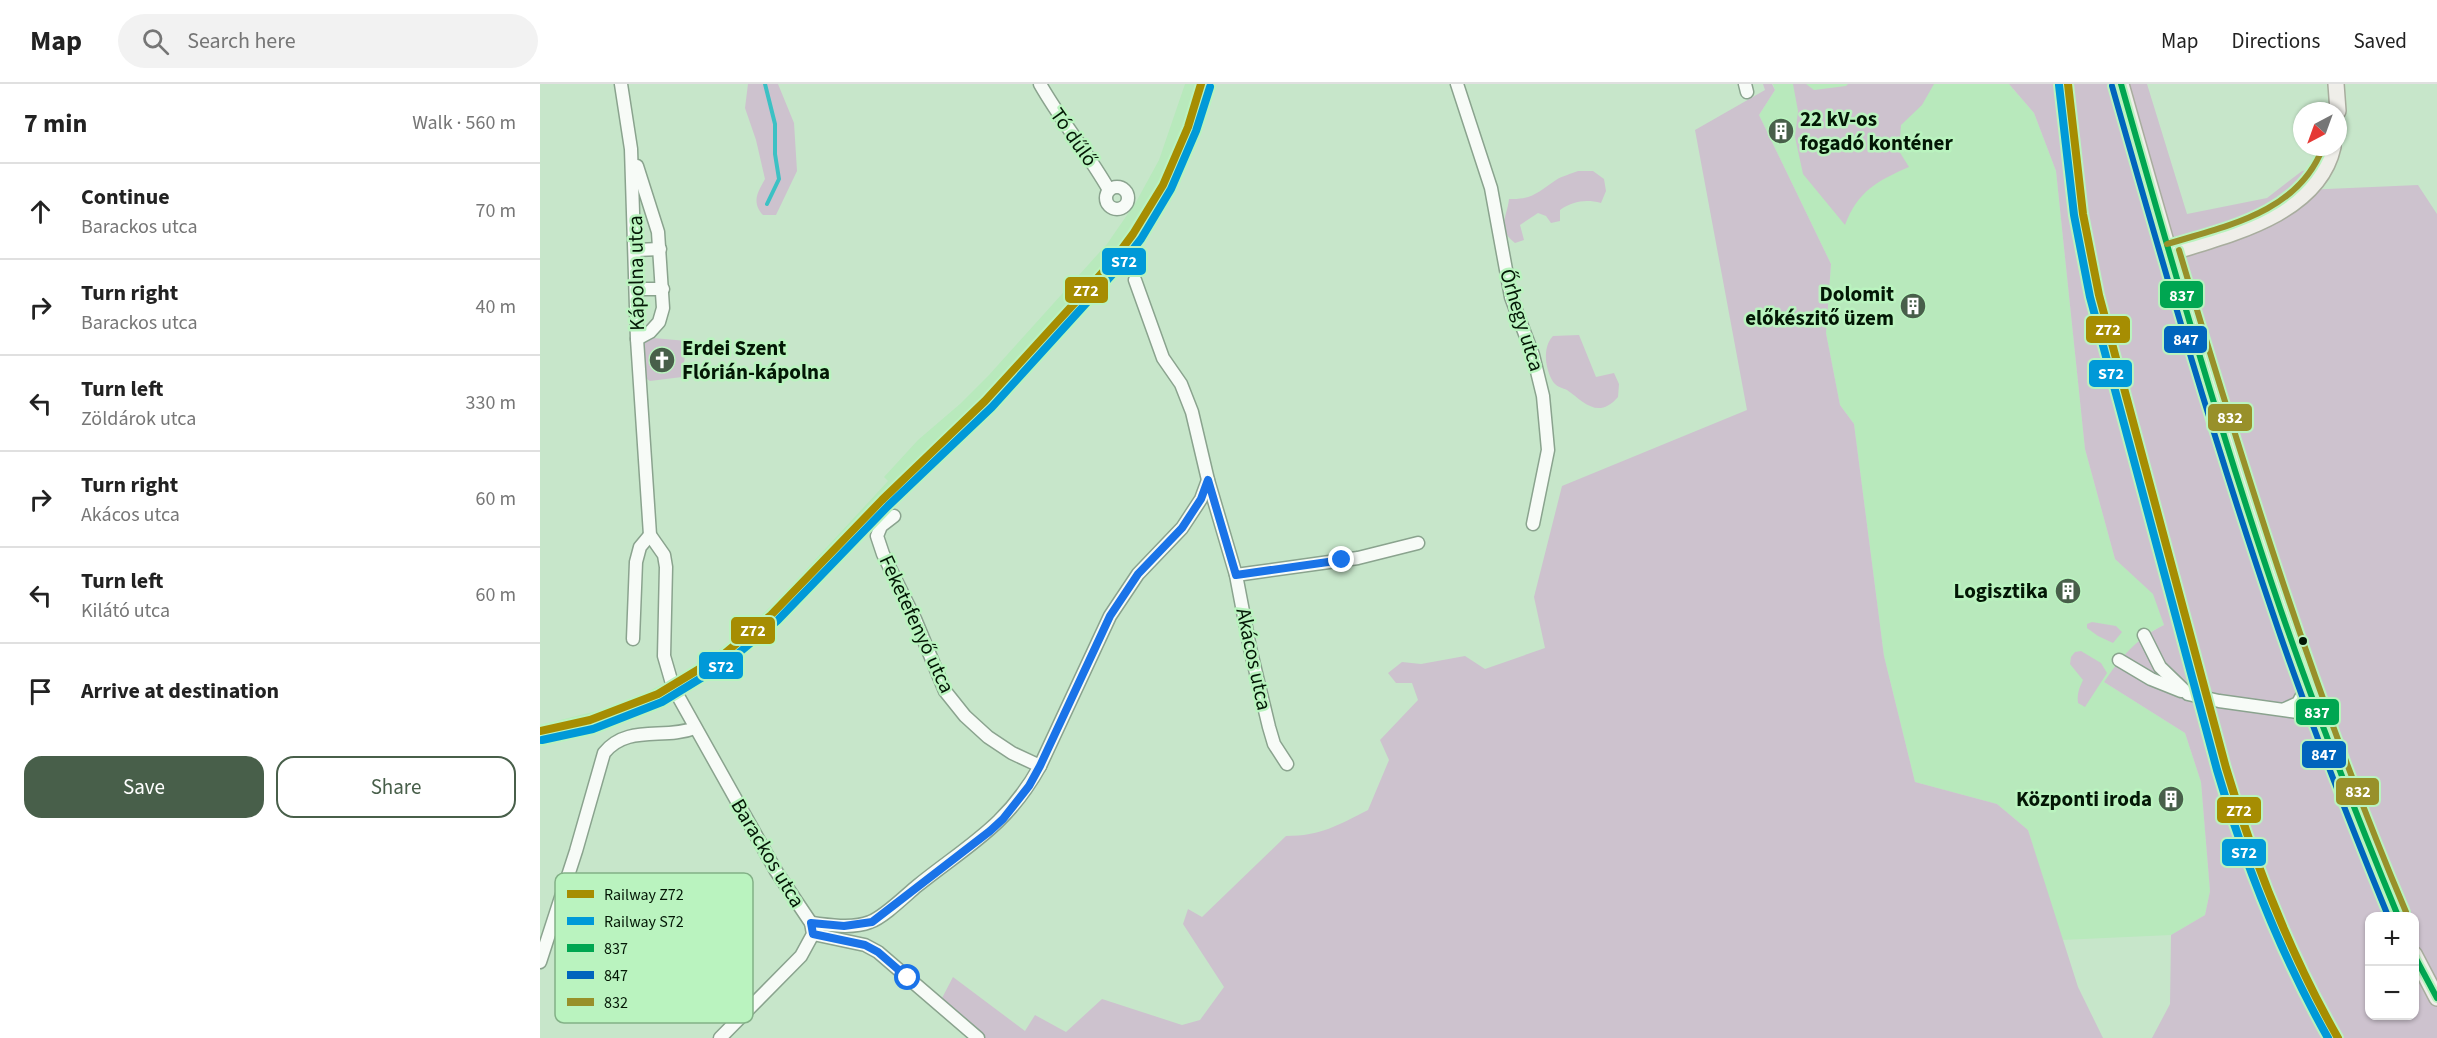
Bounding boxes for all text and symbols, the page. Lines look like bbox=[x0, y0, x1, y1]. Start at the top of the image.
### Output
search box bbox=[118, 14, 538, 68]
text: Map bbox=[30, 21, 82, 61]
icon: search bbox=[139, 25, 172, 58]
text: Search here bbox=[187, 25, 296, 57]
text: Map bbox=[2161, 26, 2199, 56]
text: Directions bbox=[2232, 26, 2320, 56]
text: Saved bbox=[2353, 26, 2407, 56]
street label: Tó dűlő bbox=[1043, 102, 1105, 172]
north arrow bbox=[2293, 102, 2347, 156]
place label: 22 kV-os fogadó konténer bbox=[1800, 104, 1953, 158]
text: 7 min bbox=[24, 105, 87, 142]
text: Walk · 560 m bbox=[412, 109, 516, 137]
building icon: 22 kV-os fogadó konténer bbox=[1766, 116, 1796, 146]
text: Continue bbox=[81, 181, 170, 213]
icon: ahead bbox=[24, 195, 57, 228]
text: 70 m bbox=[476, 197, 516, 225]
text: Barackos utca bbox=[81, 213, 198, 241]
street label: Kápolna utca bbox=[620, 215, 652, 331]
line badge: S72 bbox=[1101, 247, 1147, 276]
text: S72 bbox=[1111, 251, 1137, 273]
street label: Őrhegy utca bbox=[1492, 265, 1552, 375]
line badge: Z72 bbox=[1064, 276, 1109, 304]
text: Turn right bbox=[81, 277, 178, 309]
place label: Dolomit előkészitő üzem bbox=[1745, 279, 1894, 333]
text: Z72 bbox=[1073, 280, 1099, 302]
line badge: 837 bbox=[2159, 280, 2204, 309]
text: 837 bbox=[2169, 285, 2195, 307]
icon: right bbox=[24, 291, 57, 324]
building icon: Dolomit előkészitő üzem bbox=[1898, 291, 1928, 321]
text: 40 m bbox=[476, 293, 516, 321]
text: Barackos utca bbox=[81, 309, 198, 337]
line badge: Z72 bbox=[2085, 315, 2131, 344]
text: Z72 bbox=[2095, 319, 2121, 341]
line badge: 847 bbox=[2163, 325, 2208, 354]
text: 847 bbox=[2173, 329, 2199, 351]
place label: Erdei Szent Flórián-kápolna bbox=[682, 333, 830, 387]
church icon: Erdei Szent Flórián-kápolna bbox=[647, 345, 677, 375]
line badge: S72 bbox=[2088, 359, 2133, 388]
text: S72 bbox=[2098, 363, 2124, 385]
text: Turn left bbox=[81, 373, 163, 405]
icon: left bbox=[24, 387, 57, 420]
text: 330 m bbox=[466, 389, 516, 417]
line badge: 832 bbox=[2207, 403, 2253, 432]
text: Zöldárok utca bbox=[81, 405, 196, 433]
text: 832 bbox=[2217, 407, 2243, 429]
text: Turn right bbox=[81, 469, 178, 501]
icon: right bbox=[24, 483, 57, 516]
text: 60 m bbox=[476, 485, 516, 513]
text: Akácos utca bbox=[81, 501, 180, 529]
route end bbox=[1328, 546, 1354, 572]
street label: Feketefenyő utca bbox=[872, 550, 962, 698]
text: Turn left bbox=[81, 565, 163, 597]
place label: Logisztika bbox=[1954, 576, 2048, 606]
building icon: Logisztika bbox=[2053, 576, 2083, 606]
icon: left bbox=[24, 579, 57, 612]
text: 60 m bbox=[476, 581, 516, 609]
text: Kilátó utca bbox=[81, 597, 170, 625]
street label: Akácos utca bbox=[1229, 605, 1279, 713]
line badge: Z72 bbox=[730, 616, 776, 645]
text: Z72 bbox=[740, 620, 766, 642]
unlabelled marker bbox=[2297, 635, 2309, 647]
line badge: S72 bbox=[698, 651, 744, 680]
text: S72 bbox=[708, 656, 734, 678]
icon: arrive bbox=[24, 675, 57, 708]
text: Arrive at destination bbox=[81, 675, 279, 707]
line badge: 837 bbox=[2295, 698, 2340, 726]
text: 837 bbox=[2304, 702, 2330, 724]
line badge: 847 bbox=[2301, 740, 2347, 769]
text: 847 bbox=[2311, 744, 2337, 766]
button: Save bbox=[24, 756, 264, 818]
button: Share bbox=[276, 756, 516, 818]
line badge: 832 bbox=[2335, 777, 2380, 806]
text: 832 bbox=[2345, 781, 2371, 803]
place label: Központi iroda bbox=[2016, 784, 2152, 814]
building icon: Központi iroda bbox=[2156, 784, 2186, 814]
street label: Barackos utca bbox=[724, 793, 812, 913]
line badge: Z72 bbox=[2216, 796, 2262, 824]
text: Z72 bbox=[2226, 800, 2252, 822]
line badge: S72 bbox=[2221, 838, 2267, 867]
text: S72 bbox=[2231, 842, 2257, 864]
legend bbox=[555, 873, 753, 1023]
text: Railway Z72 bbox=[604, 884, 684, 906]
text: Railway S72 bbox=[604, 911, 684, 933]
map controls bbox=[2365, 912, 2419, 1020]
button: + bbox=[2365, 912, 2419, 966]
text: 837 bbox=[604, 938, 628, 960]
route start bbox=[894, 964, 920, 990]
text: 847 bbox=[604, 965, 628, 987]
button: − bbox=[2365, 966, 2419, 1020]
text: 832 bbox=[604, 992, 628, 1014]

